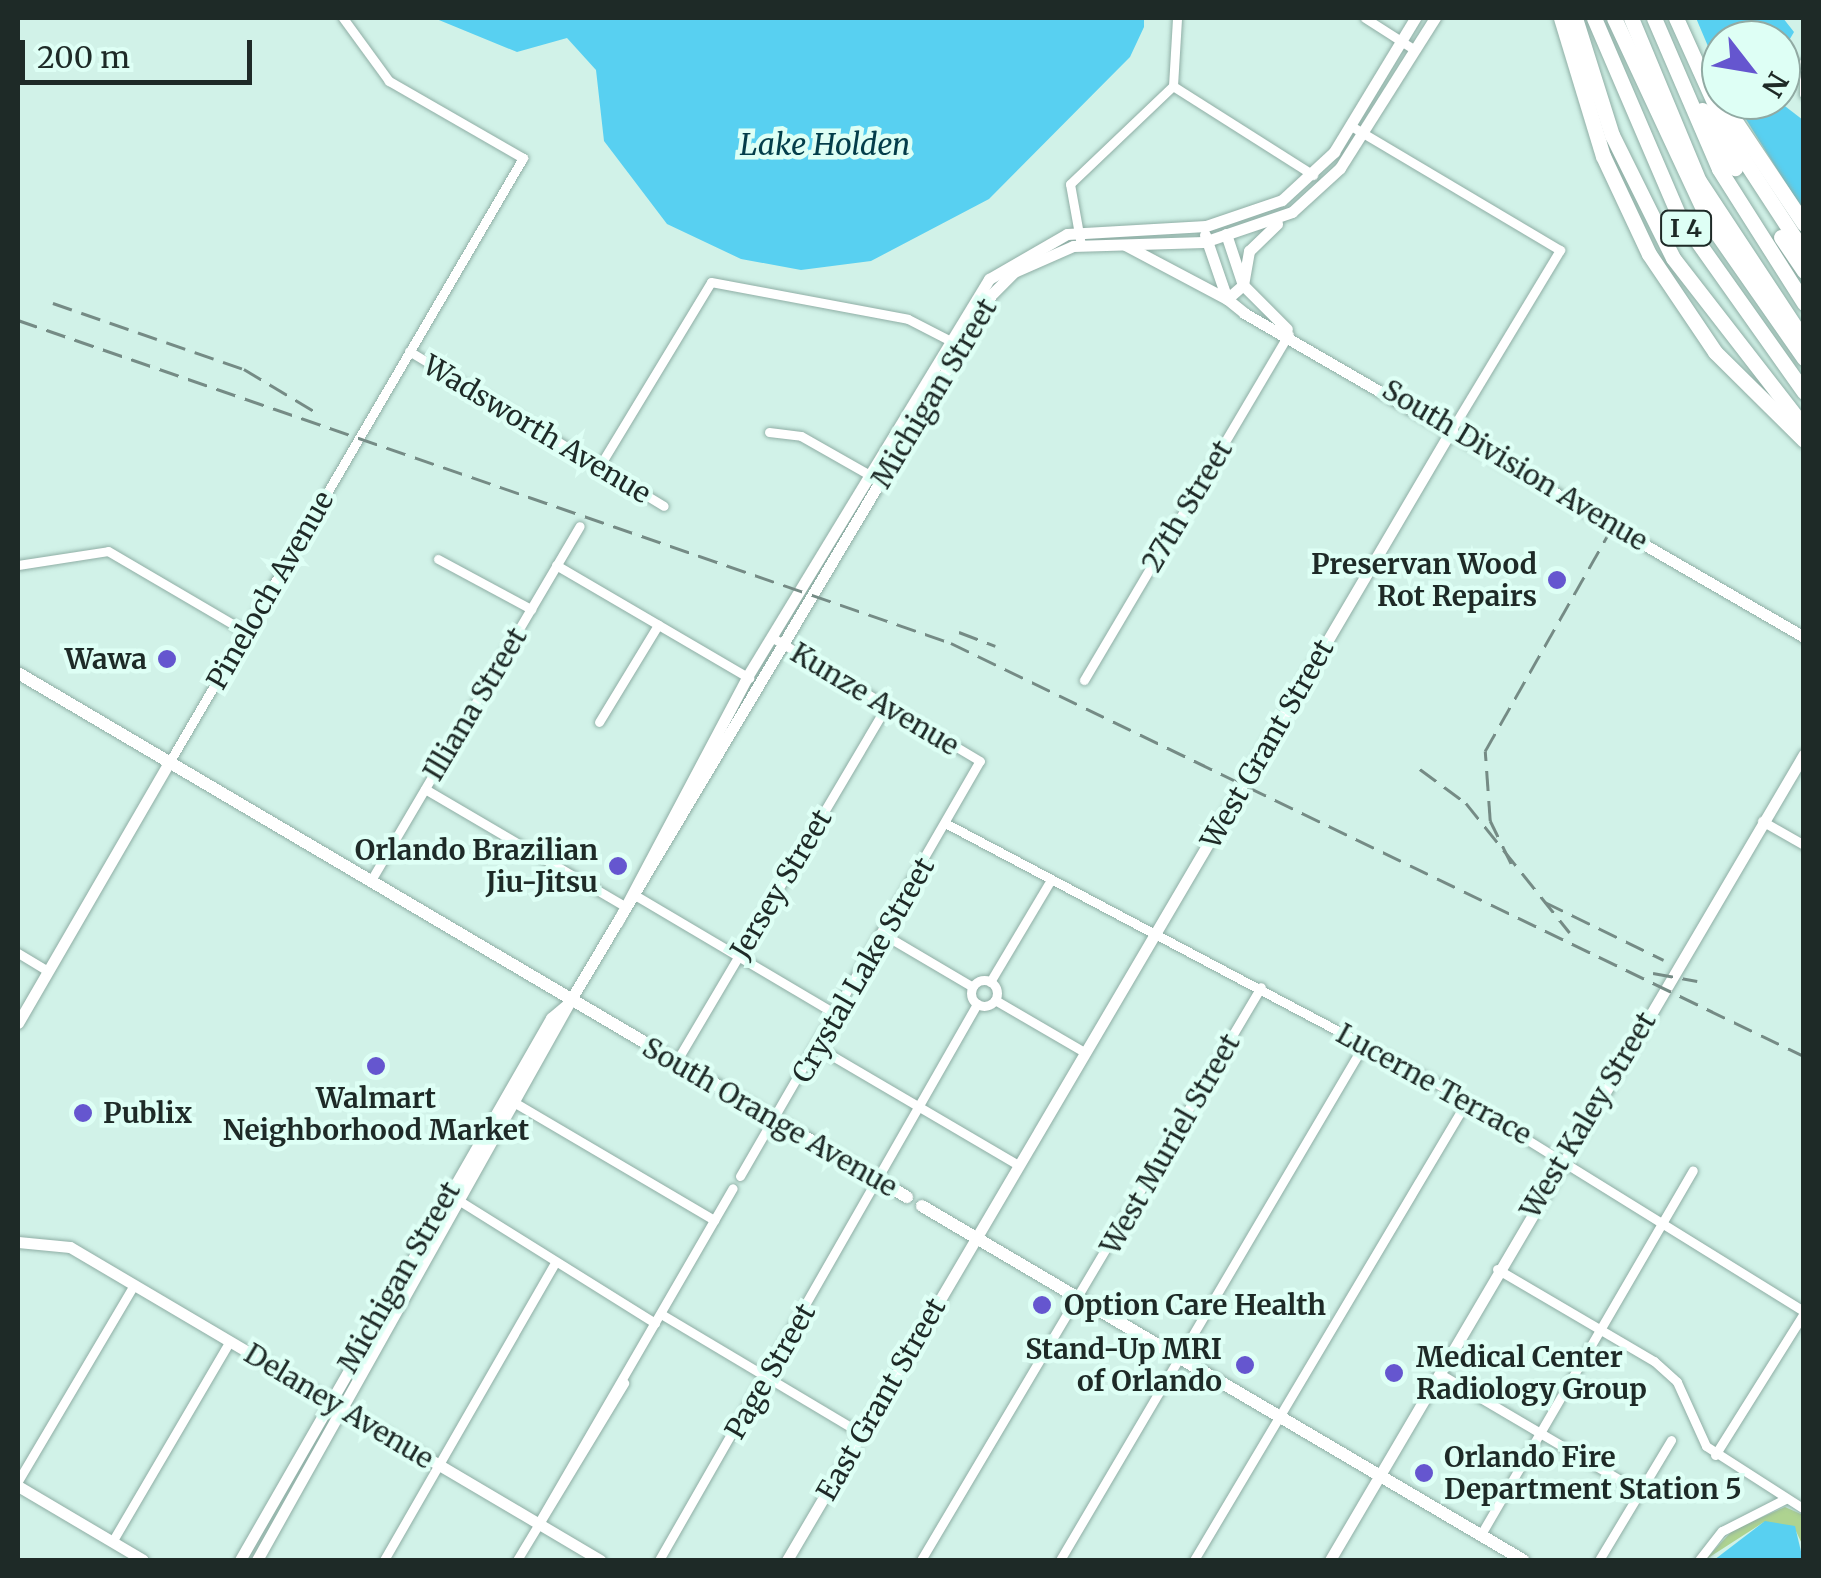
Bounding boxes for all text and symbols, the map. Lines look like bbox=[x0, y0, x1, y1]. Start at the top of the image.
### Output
scale bar bbox=[25, 20, 258, 82]
north arrow bbox=[1701, 20, 1801, 120]
text: 200 m bbox=[37, 38, 130, 76]
text: N bbox=[1754, 66, 1796, 103]
water label: Lake Holden bbox=[740, 126, 910, 162]
road number: I 4 bbox=[1658, 208, 1714, 248]
street label: Michigan Street bbox=[864, 292, 1004, 494]
street label: Wadsworth Avenue bbox=[417, 348, 657, 510]
street label: South Division Avenue bbox=[1376, 373, 1654, 557]
street label: 27th Street bbox=[1135, 434, 1239, 578]
street label: Pineloch Avenue bbox=[200, 485, 340, 695]
place label: Preservan Wood Rot Repairs bbox=[1311, 547, 1537, 613]
marker: Preservan Wood Rot Repairs bbox=[1546, 569, 1568, 591]
street label: Illiana Street bbox=[416, 622, 534, 786]
street label: West Grant Street bbox=[1194, 634, 1340, 854]
street label: Kunze Avenue bbox=[785, 636, 965, 762]
place label: Wawa bbox=[65, 642, 147, 676]
marker: Wawa bbox=[156, 648, 178, 670]
street label: Jersey Street bbox=[723, 803, 839, 965]
place label: Orlando Brazilian Jiu-Jitsu bbox=[355, 833, 598, 899]
street label: Crystal Lake Street bbox=[785, 852, 941, 1088]
marker: Orlando Brazilian Jiu-Jitsu bbox=[607, 855, 629, 877]
street label: West Kaley Street bbox=[1513, 1006, 1663, 1224]
street label: Lucerne Terrace bbox=[1331, 1017, 1537, 1151]
street label: West Muriel Street bbox=[1093, 1028, 1247, 1260]
street label: South Orange Avenue bbox=[637, 1030, 903, 1204]
marker: Walmart Neighborhood Market bbox=[365, 1055, 387, 1077]
place label: Walmart Neighborhood Market bbox=[223, 1081, 529, 1147]
place label: Publix bbox=[103, 1096, 192, 1130]
marker: Publix bbox=[72, 1102, 94, 1124]
street label: Michigan Street bbox=[331, 1176, 467, 1378]
place label: Option Care Health bbox=[1064, 1288, 1326, 1322]
street label: East Grant Street bbox=[809, 1292, 953, 1506]
marker: Option Care Health bbox=[1029, 1292, 1055, 1318]
street label: Page Street bbox=[718, 1297, 822, 1445]
place label: Stand-Up MRI of Orlando bbox=[1025, 1332, 1222, 1398]
street label: Delaney Avenue bbox=[239, 1336, 439, 1476]
place label: Medical Center Radiology Group bbox=[1416, 1340, 1647, 1406]
marker: Stand-Up MRI of Orlando bbox=[1232, 1352, 1258, 1378]
marker: Medical Center Radiology Group bbox=[1381, 1360, 1407, 1386]
place label: Orlando Fire Department Station 5 bbox=[1444, 1440, 1742, 1506]
marker: Orlando Fire Department Station 5 bbox=[1413, 1462, 1435, 1484]

